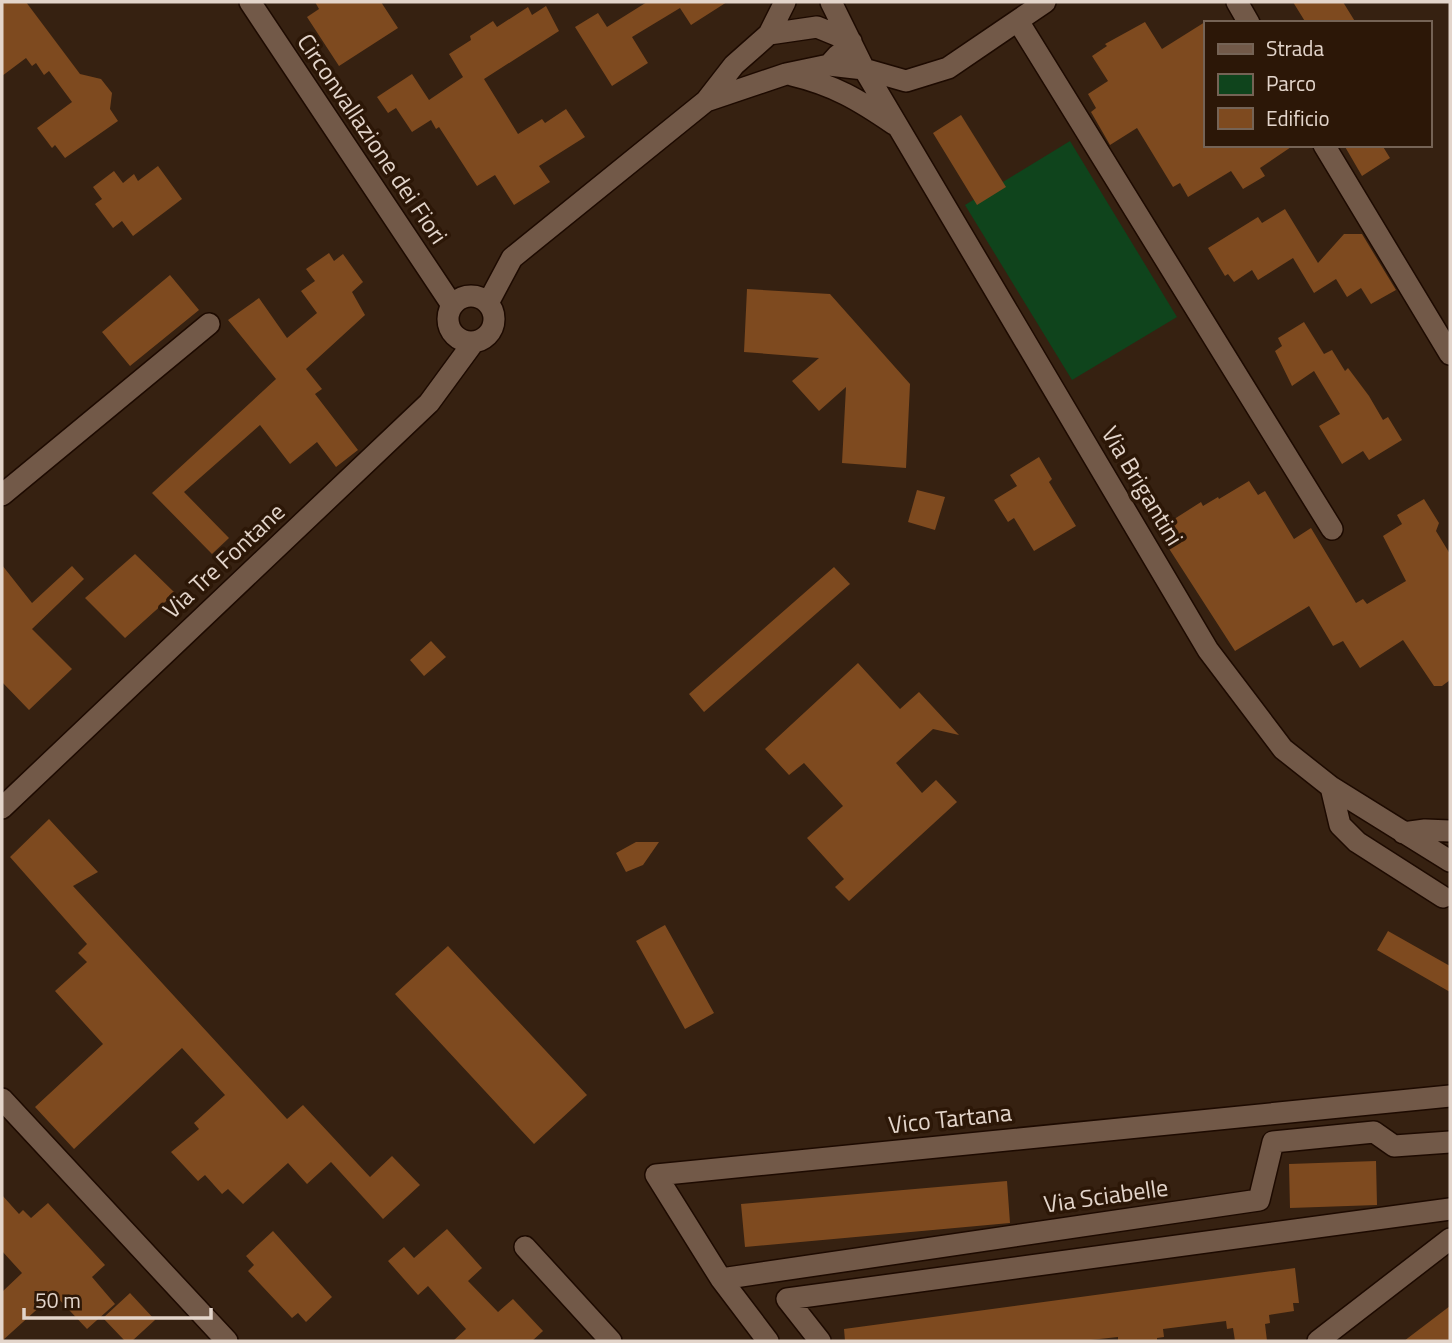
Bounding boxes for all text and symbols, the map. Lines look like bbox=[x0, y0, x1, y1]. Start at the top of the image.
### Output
legend bbox=[1204, 21, 1431, 147]
street label: Circonvallazione dei Fiori bbox=[289, 26, 457, 251]
text: Strada bbox=[1266, 32, 1324, 64]
text: Parco bbox=[1266, 67, 1316, 99]
text: Edificio bbox=[1266, 102, 1330, 134]
street label: Via Brigantini bbox=[1093, 419, 1193, 552]
street label: Via Tre Fontane bbox=[154, 494, 293, 627]
street label: Vico Tartana bbox=[887, 1094, 1013, 1142]
street label: Via Sciabelle bbox=[1041, 1168, 1170, 1222]
scale bar bbox=[24, 1276, 212, 1320]
text: 50 m bbox=[35, 1284, 81, 1316]

